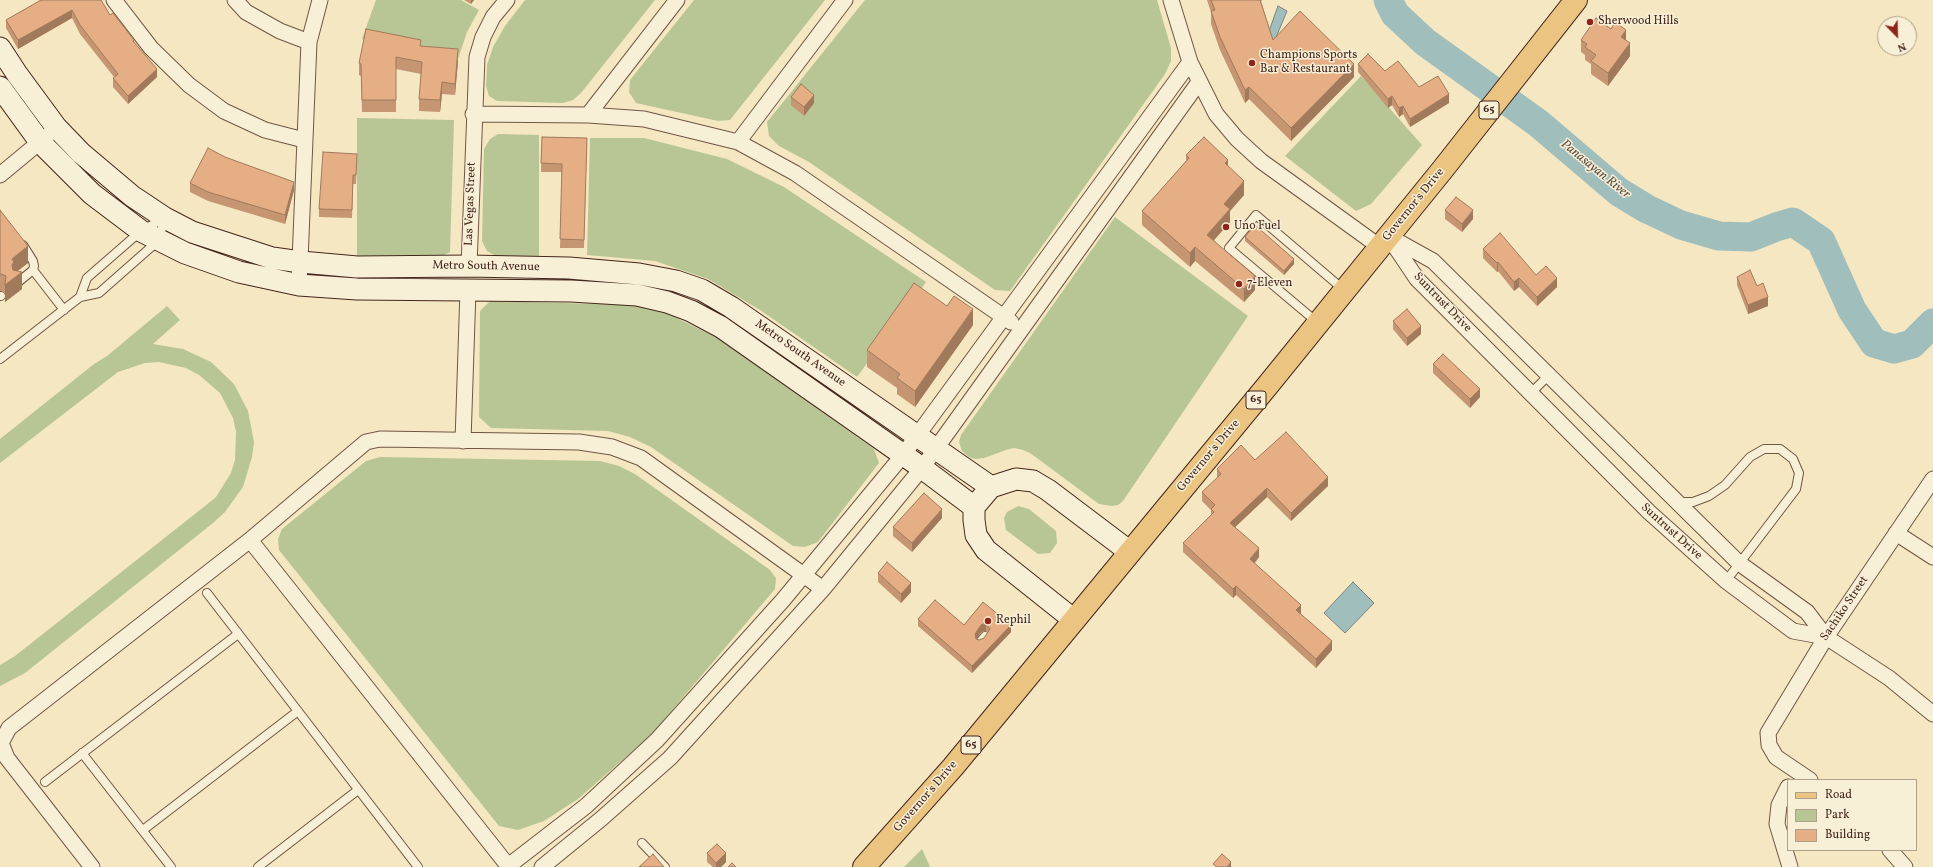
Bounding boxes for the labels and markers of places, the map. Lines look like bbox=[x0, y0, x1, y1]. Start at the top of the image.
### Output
place label: Sherwood Hills bbox=[1598, 15, 1679, 29]
marker: Sherwood Hills bbox=[1585, 17, 1595, 27]
place label: Champions Sports Bar & Restaurant bbox=[1260, 49, 1357, 77]
marker: Champions Sports Bar & Restaurant bbox=[1247, 58, 1257, 68]
place label: Uno Fuel bbox=[1234, 220, 1280, 234]
marker: Uno Fuel bbox=[1221, 222, 1231, 232]
place label: 7-Eleven bbox=[1247, 277, 1292, 291]
marker: 7-Eleven bbox=[1234, 279, 1244, 289]
place label: Rephil bbox=[996, 614, 1031, 628]
marker: Rephil bbox=[983, 616, 993, 626]

